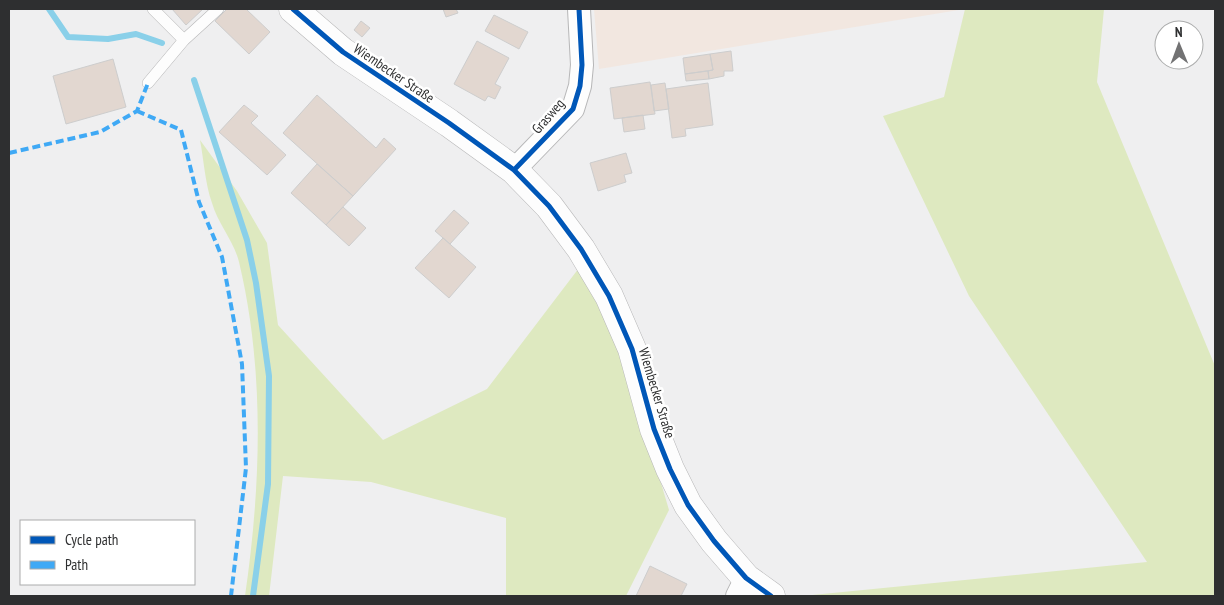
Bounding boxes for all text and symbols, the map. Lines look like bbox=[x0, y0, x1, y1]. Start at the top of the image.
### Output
north arrow bbox=[1154, 20, 1204, 70]
text: N bbox=[1175, 23, 1183, 41]
street label: Wiembecker Straße bbox=[350, 39, 438, 107]
street label: Grasweg bbox=[528, 95, 568, 137]
street label: Wiembecker Straße bbox=[635, 345, 679, 441]
legend bbox=[20, 520, 195, 585]
text: Cycle path bbox=[65, 530, 118, 549]
text: Path bbox=[65, 555, 88, 574]

